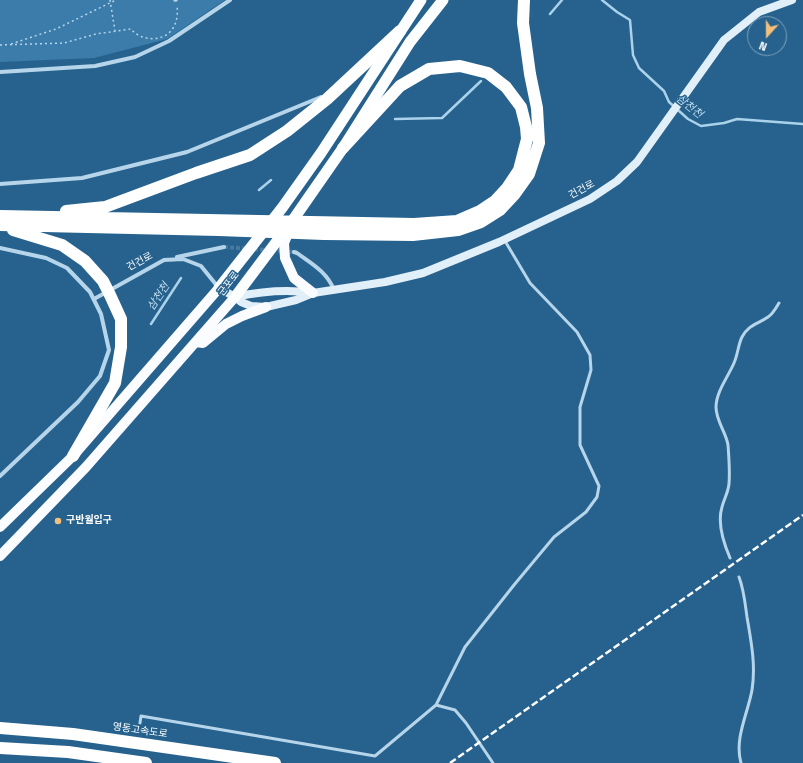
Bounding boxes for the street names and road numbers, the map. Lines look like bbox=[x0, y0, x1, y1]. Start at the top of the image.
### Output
street label: 건건로 bbox=[567, 178, 597, 202]
street label: 건건로 bbox=[125, 250, 155, 274]
street label: 군포로 bbox=[216, 269, 242, 299]
street label: 영동고속도로 bbox=[112, 721, 168, 741]

